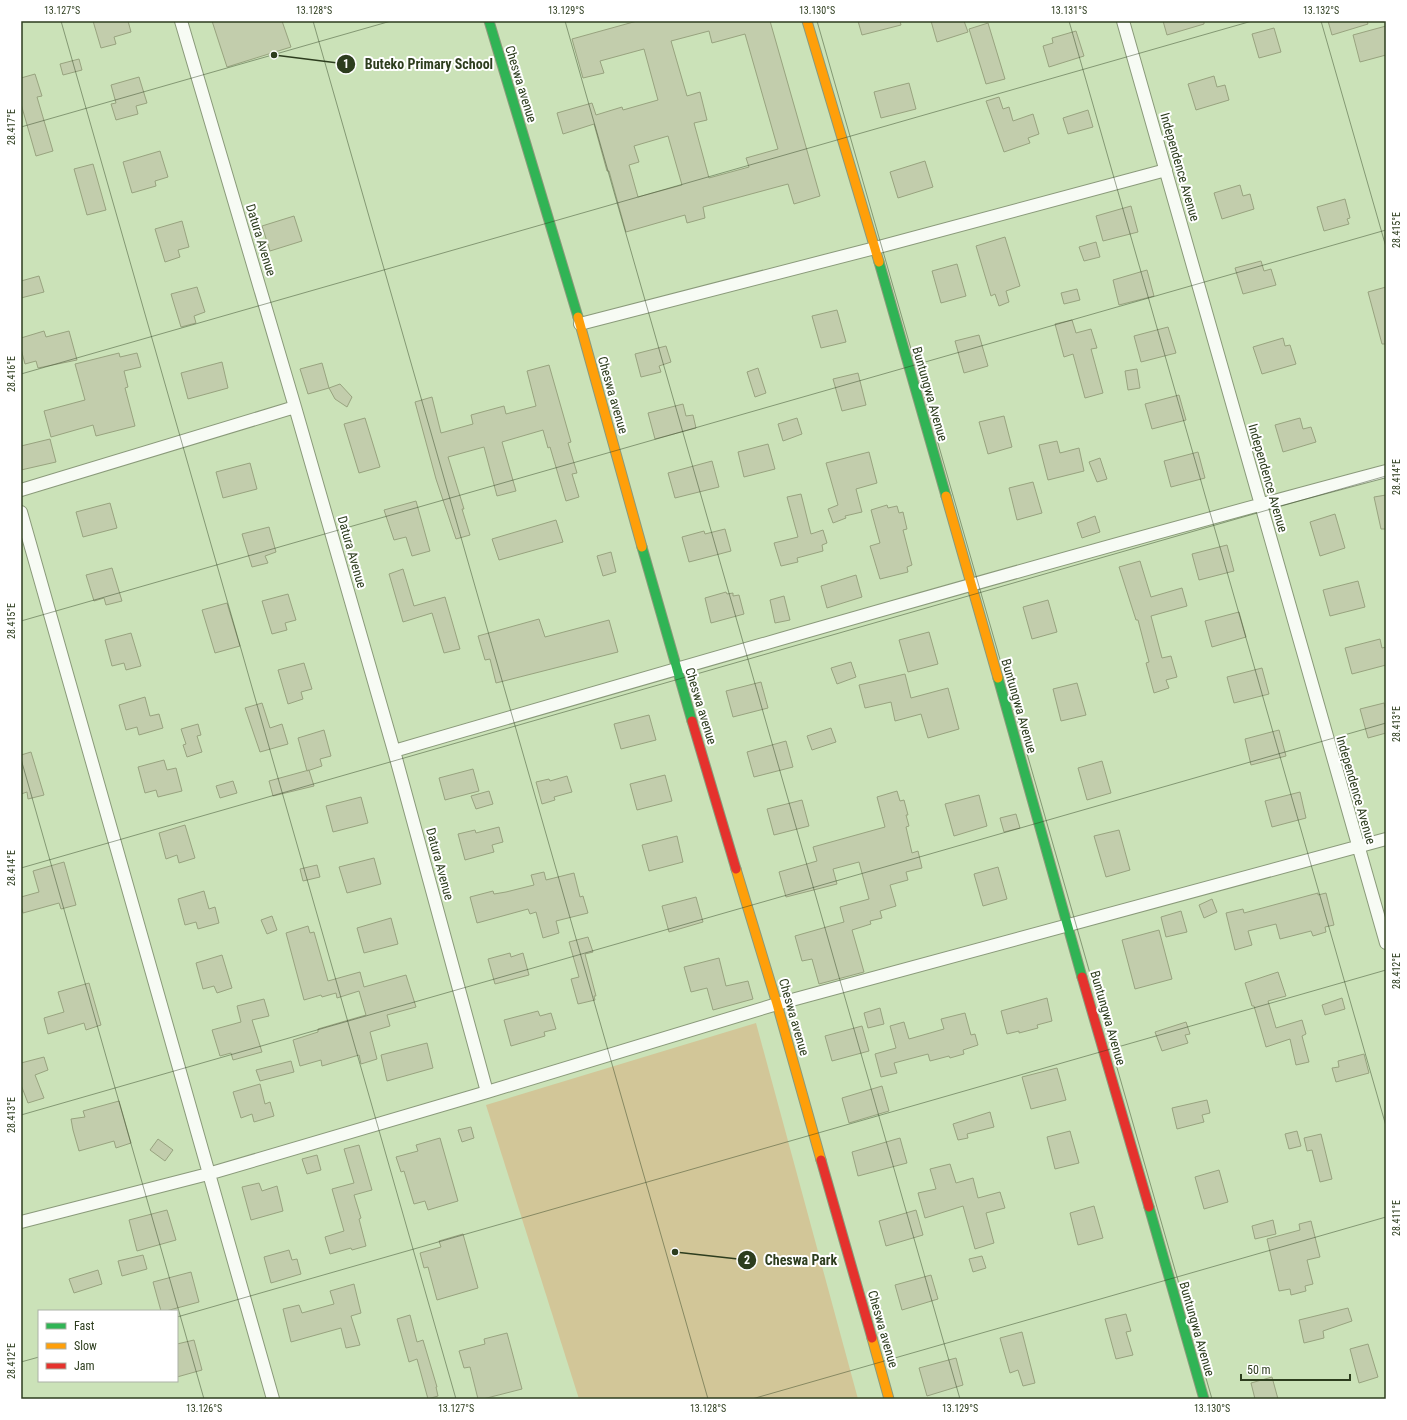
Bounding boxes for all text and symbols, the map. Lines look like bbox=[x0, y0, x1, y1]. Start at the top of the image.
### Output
text: 13.127°S bbox=[44, 5, 80, 16]
text: 13.128°S bbox=[296, 5, 332, 16]
text: 13.129°S bbox=[548, 5, 584, 16]
text: 13.130°S bbox=[799, 5, 835, 16]
text: 13.131°S bbox=[1051, 5, 1087, 16]
text: 13.132°S bbox=[1303, 5, 1339, 16]
street label: Cheswa avenue bbox=[502, 44, 540, 124]
callout: Buteko Primary School bbox=[336, 51, 501, 77]
text: Buteko Primary School bbox=[365, 56, 493, 72]
text: 1 bbox=[343, 57, 349, 71]
text: 28.417°E bbox=[6, 109, 17, 145]
street label: Independence Avenue bbox=[1157, 111, 1203, 223]
street label: Datura Avenue bbox=[243, 202, 279, 278]
text: 28.415°E bbox=[1391, 212, 1402, 248]
street label: Buntungwa Avenue bbox=[909, 345, 951, 443]
street label: Cheswa avenue bbox=[595, 355, 631, 435]
text: 28.416°E bbox=[6, 356, 17, 392]
street label: Independence Avenue bbox=[1245, 422, 1291, 534]
text: 28.414°E bbox=[1391, 459, 1402, 495]
street label: Datura Avenue bbox=[335, 514, 369, 590]
text: 28.415°E bbox=[6, 603, 17, 639]
street label: Buntungwa Avenue bbox=[998, 657, 1040, 755]
street label: Cheswa avenue bbox=[682, 666, 720, 746]
text: 28.413°E bbox=[1391, 706, 1402, 742]
street label: Independence Avenue bbox=[1333, 734, 1379, 846]
street label: Datura Avenue bbox=[423, 826, 457, 902]
text: 28.414°E bbox=[6, 850, 17, 886]
text: 28.412°E bbox=[1391, 953, 1402, 989]
street label: Buntungwa Avenue bbox=[1087, 969, 1129, 1067]
street label: Cheswa avenue bbox=[776, 977, 812, 1057]
text: 28.413°E bbox=[6, 1097, 17, 1133]
text: 28.411°E bbox=[1391, 1200, 1402, 1236]
callout: Cheswa Park bbox=[737, 1247, 845, 1273]
text: Cheswa Park bbox=[765, 1252, 838, 1268]
text: 2 bbox=[744, 1253, 750, 1267]
street label: Buntungwa Avenue bbox=[1176, 1280, 1218, 1378]
street label: Cheswa avenue bbox=[865, 1289, 901, 1369]
legend bbox=[38, 1310, 178, 1382]
text: Fast bbox=[74, 1319, 95, 1333]
text: Slow bbox=[74, 1339, 97, 1353]
text: 28.412°E bbox=[6, 1343, 17, 1379]
scale bar bbox=[1241, 1356, 1350, 1382]
text: Jam bbox=[74, 1359, 95, 1373]
text: 50 m bbox=[1247, 1363, 1271, 1377]
text: 13.126°S bbox=[186, 1403, 222, 1414]
text: 13.127°S bbox=[438, 1403, 474, 1414]
text: 13.128°S bbox=[690, 1403, 726, 1414]
text: 13.129°S bbox=[942, 1403, 978, 1414]
text: 13.130°S bbox=[1194, 1403, 1230, 1414]

